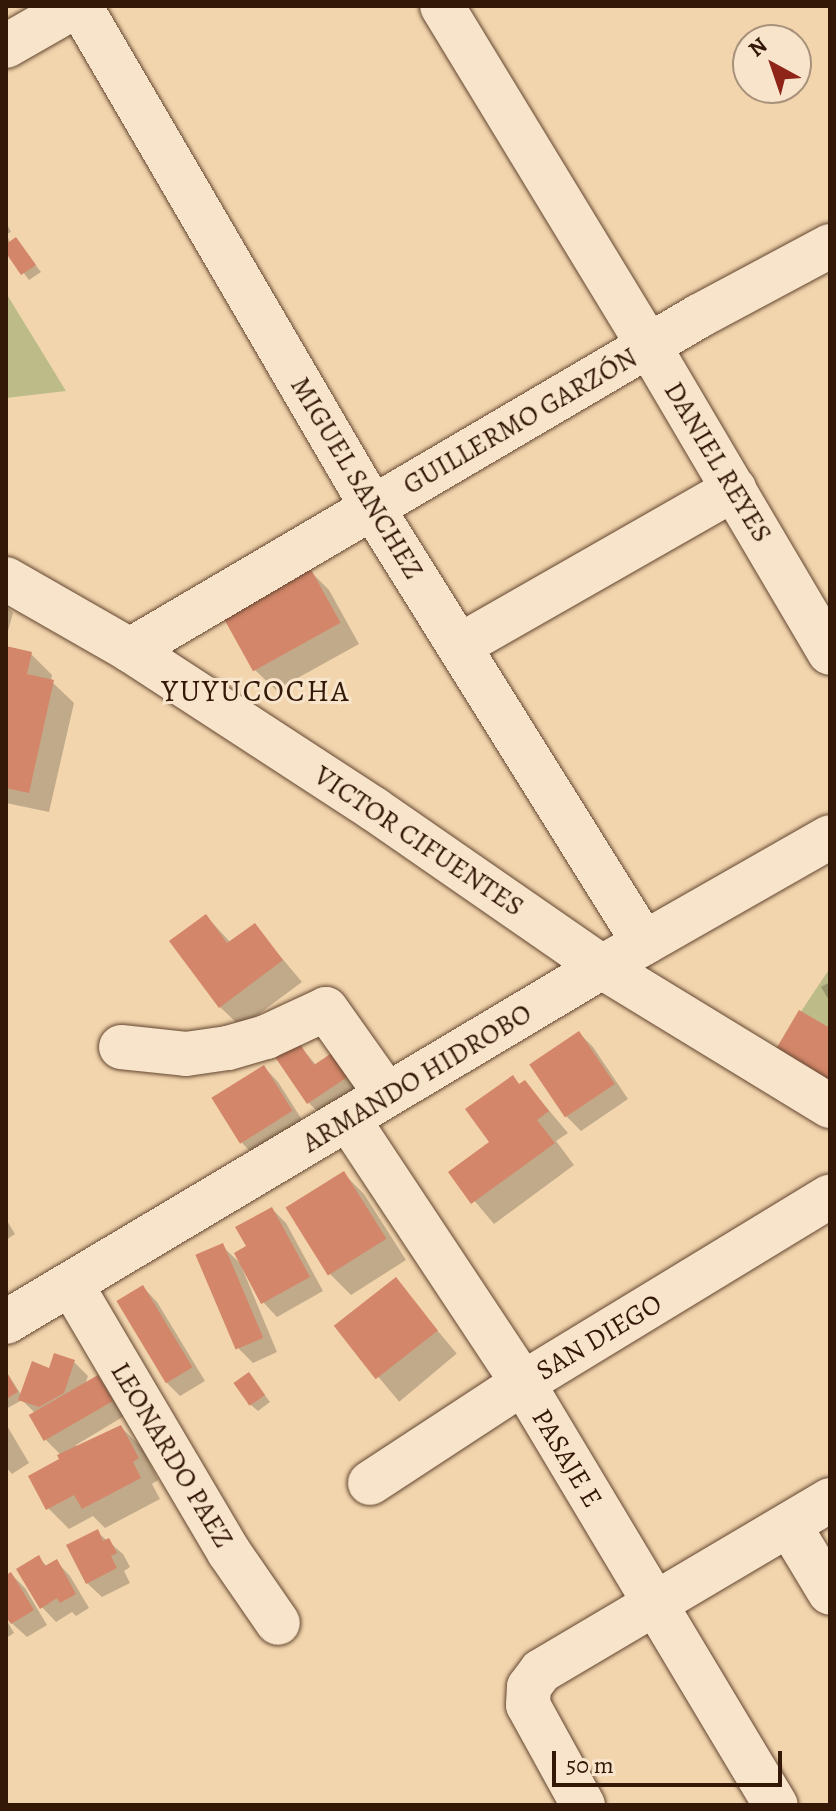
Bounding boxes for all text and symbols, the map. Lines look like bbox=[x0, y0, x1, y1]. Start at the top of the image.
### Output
north arrow bbox=[732, 24, 812, 104]
text: N bbox=[742, 31, 774, 64]
street label: GUILLERMO GARZÓN bbox=[397, 340, 643, 502]
street label: MIGUEL SANCHEZ bbox=[283, 371, 431, 585]
street label: DANIEL REYES bbox=[657, 376, 779, 548]
district label: YUYUCOCHA bbox=[162, 673, 350, 709]
street label: VICTOR CIFUENTES bbox=[308, 758, 530, 924]
street label: ARMANDO HIDROBO bbox=[296, 996, 538, 1160]
street label: SAN DIEGO bbox=[530, 1286, 668, 1388]
street label: LEONARDO PAEZ bbox=[103, 1356, 241, 1554]
street label: PASAJE E bbox=[524, 1402, 610, 1514]
scale bar bbox=[556, 1735, 786, 1785]
text: 50 m bbox=[566, 1749, 614, 1781]

